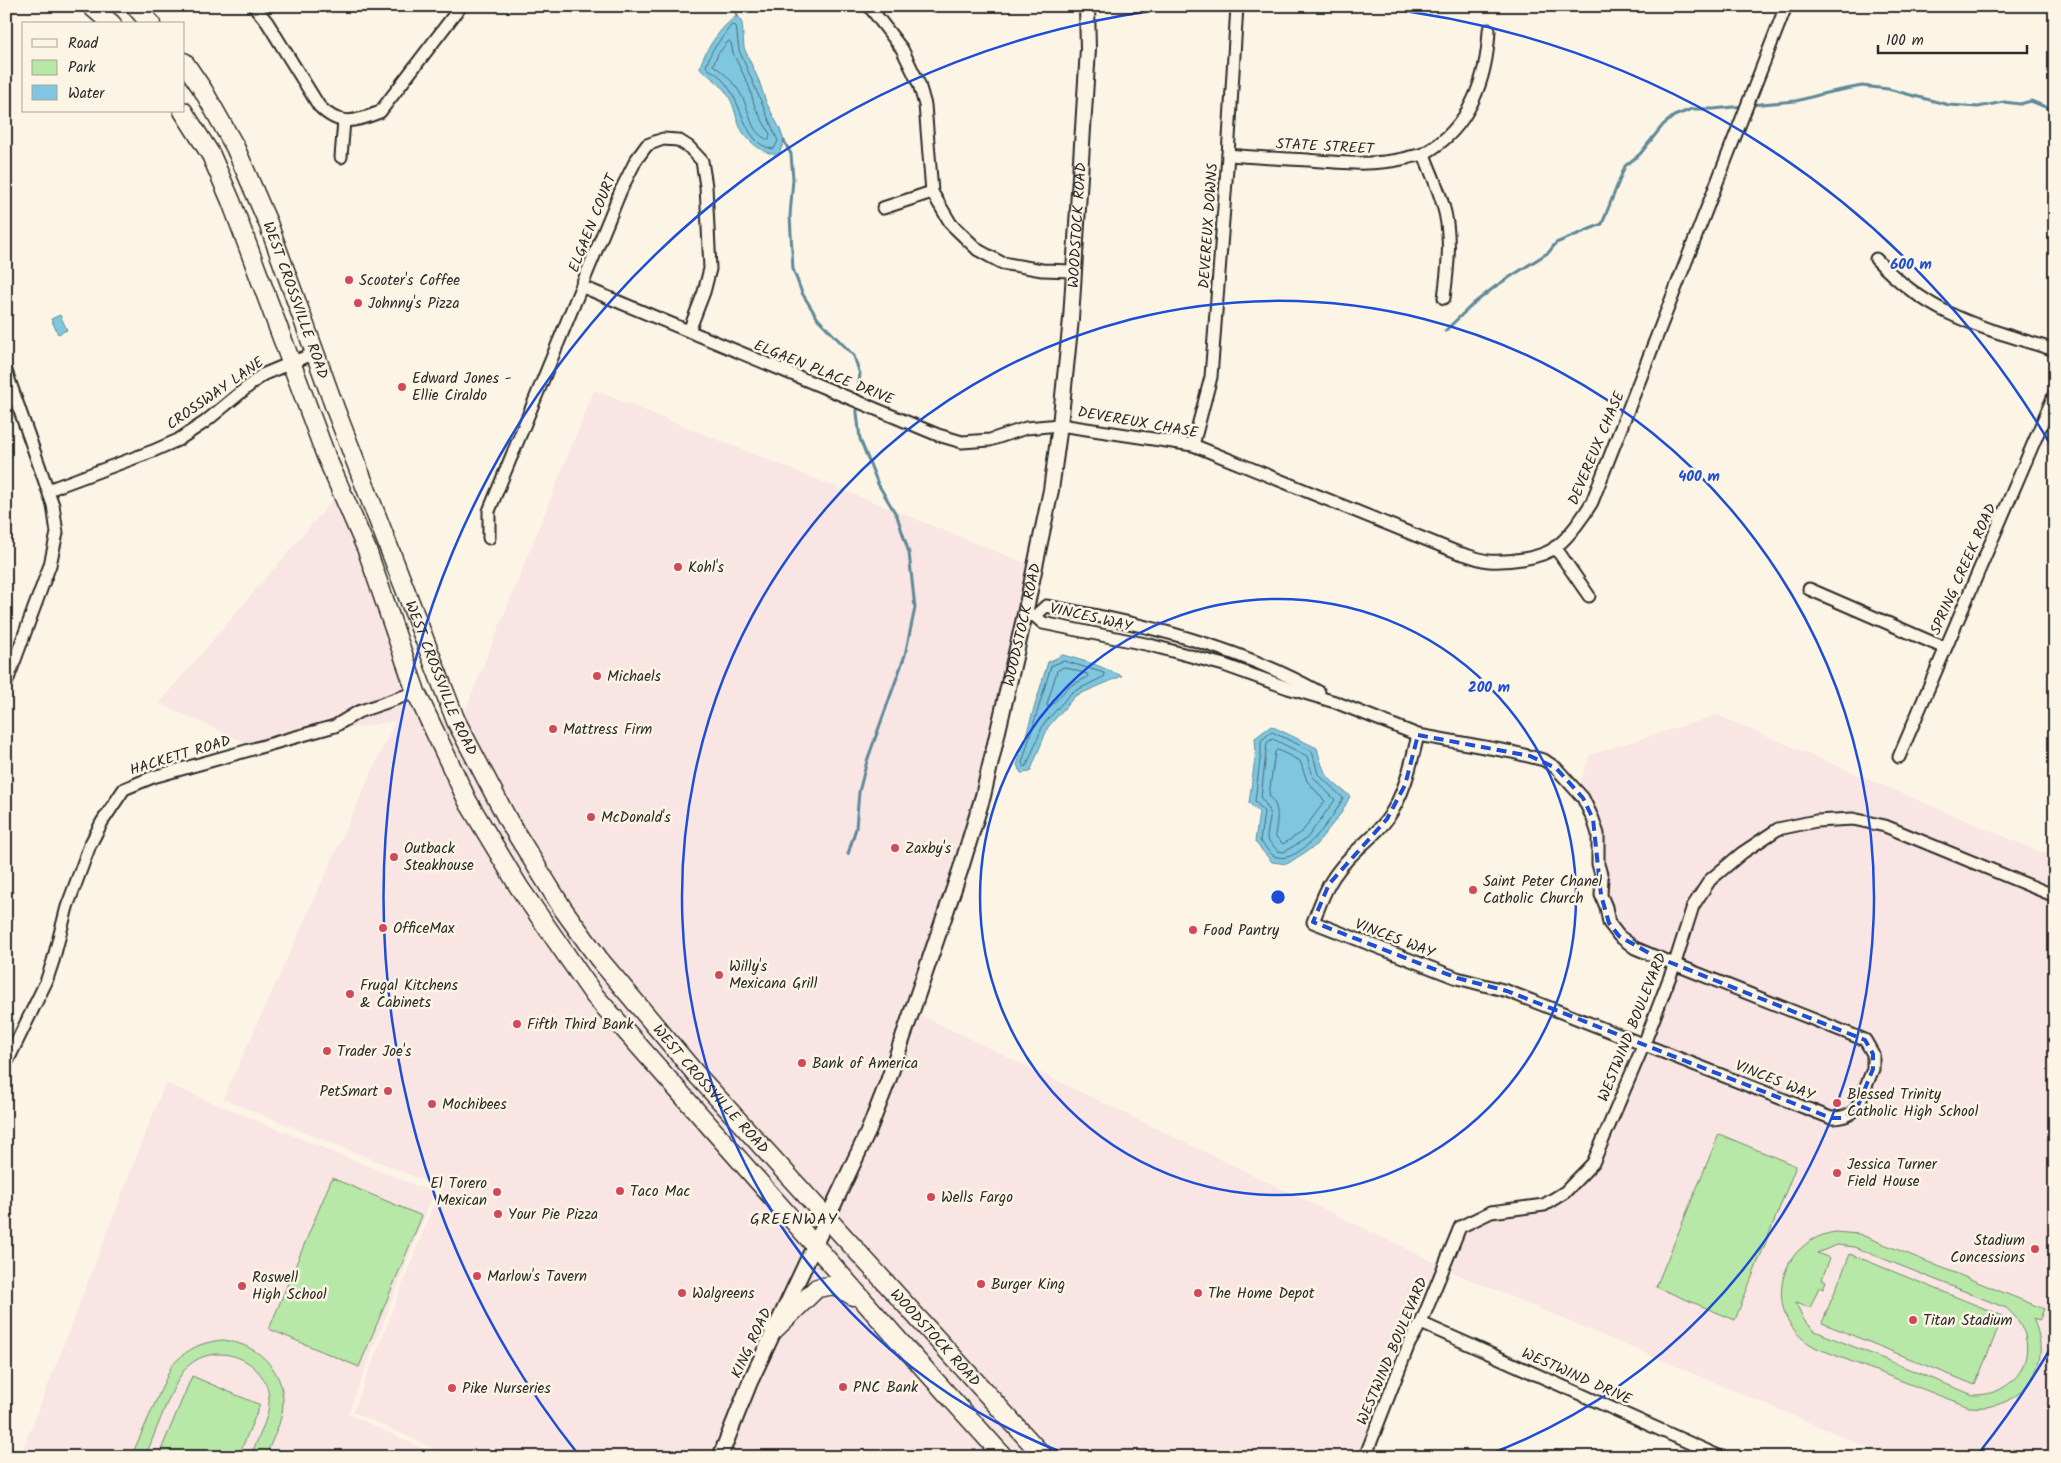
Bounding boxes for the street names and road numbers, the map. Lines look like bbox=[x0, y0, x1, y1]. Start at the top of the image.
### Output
street label: STATE STREET bbox=[1275, 132, 1377, 162]
street label: WOODSTOCK ROAD bbox=[1062, 162, 1094, 289]
street label: DEVEREUX DOWNS bbox=[1193, 162, 1225, 290]
street label: ELGAEN COURT bbox=[562, 169, 624, 276]
street label: WEST CROSSVILLE ROAD bbox=[255, 218, 335, 383]
street label: ELGAEN PLACE DRIVE bbox=[750, 334, 898, 412]
street label: CROSSWAY LANE bbox=[162, 350, 270, 437]
street label: DEVEREUX CHASE bbox=[1562, 386, 1632, 509]
street label: DEVEREUX CHASE bbox=[1076, 401, 1201, 446]
street label: SPRING CREEK ROAD bbox=[1924, 499, 2004, 639]
street label: WOODSTOCK ROAD bbox=[998, 561, 1048, 689]
street label: WEST CROSSVILLE ROAD bbox=[398, 597, 483, 761]
street label: VINCES WAY bbox=[1047, 597, 1136, 639]
street label: HACKETT ROAD bbox=[127, 729, 234, 783]
street label: VINCES WAY bbox=[1351, 913, 1439, 966]
street label: WESTWIND BOULEVARD bbox=[1592, 949, 1674, 1106]
street label: WEST CROSSVILLE ROAD bbox=[646, 1020, 774, 1160]
street label: VINCES WAY bbox=[1731, 1054, 1819, 1108]
street label: WESTWIND BOULEVARD bbox=[1351, 1273, 1435, 1429]
street label: WOODSTOCK ROAD bbox=[884, 1284, 986, 1393]
street label: KING ROAD bbox=[725, 1304, 779, 1383]
street label: WESTWIND DRIVE bbox=[1518, 1342, 1637, 1412]

